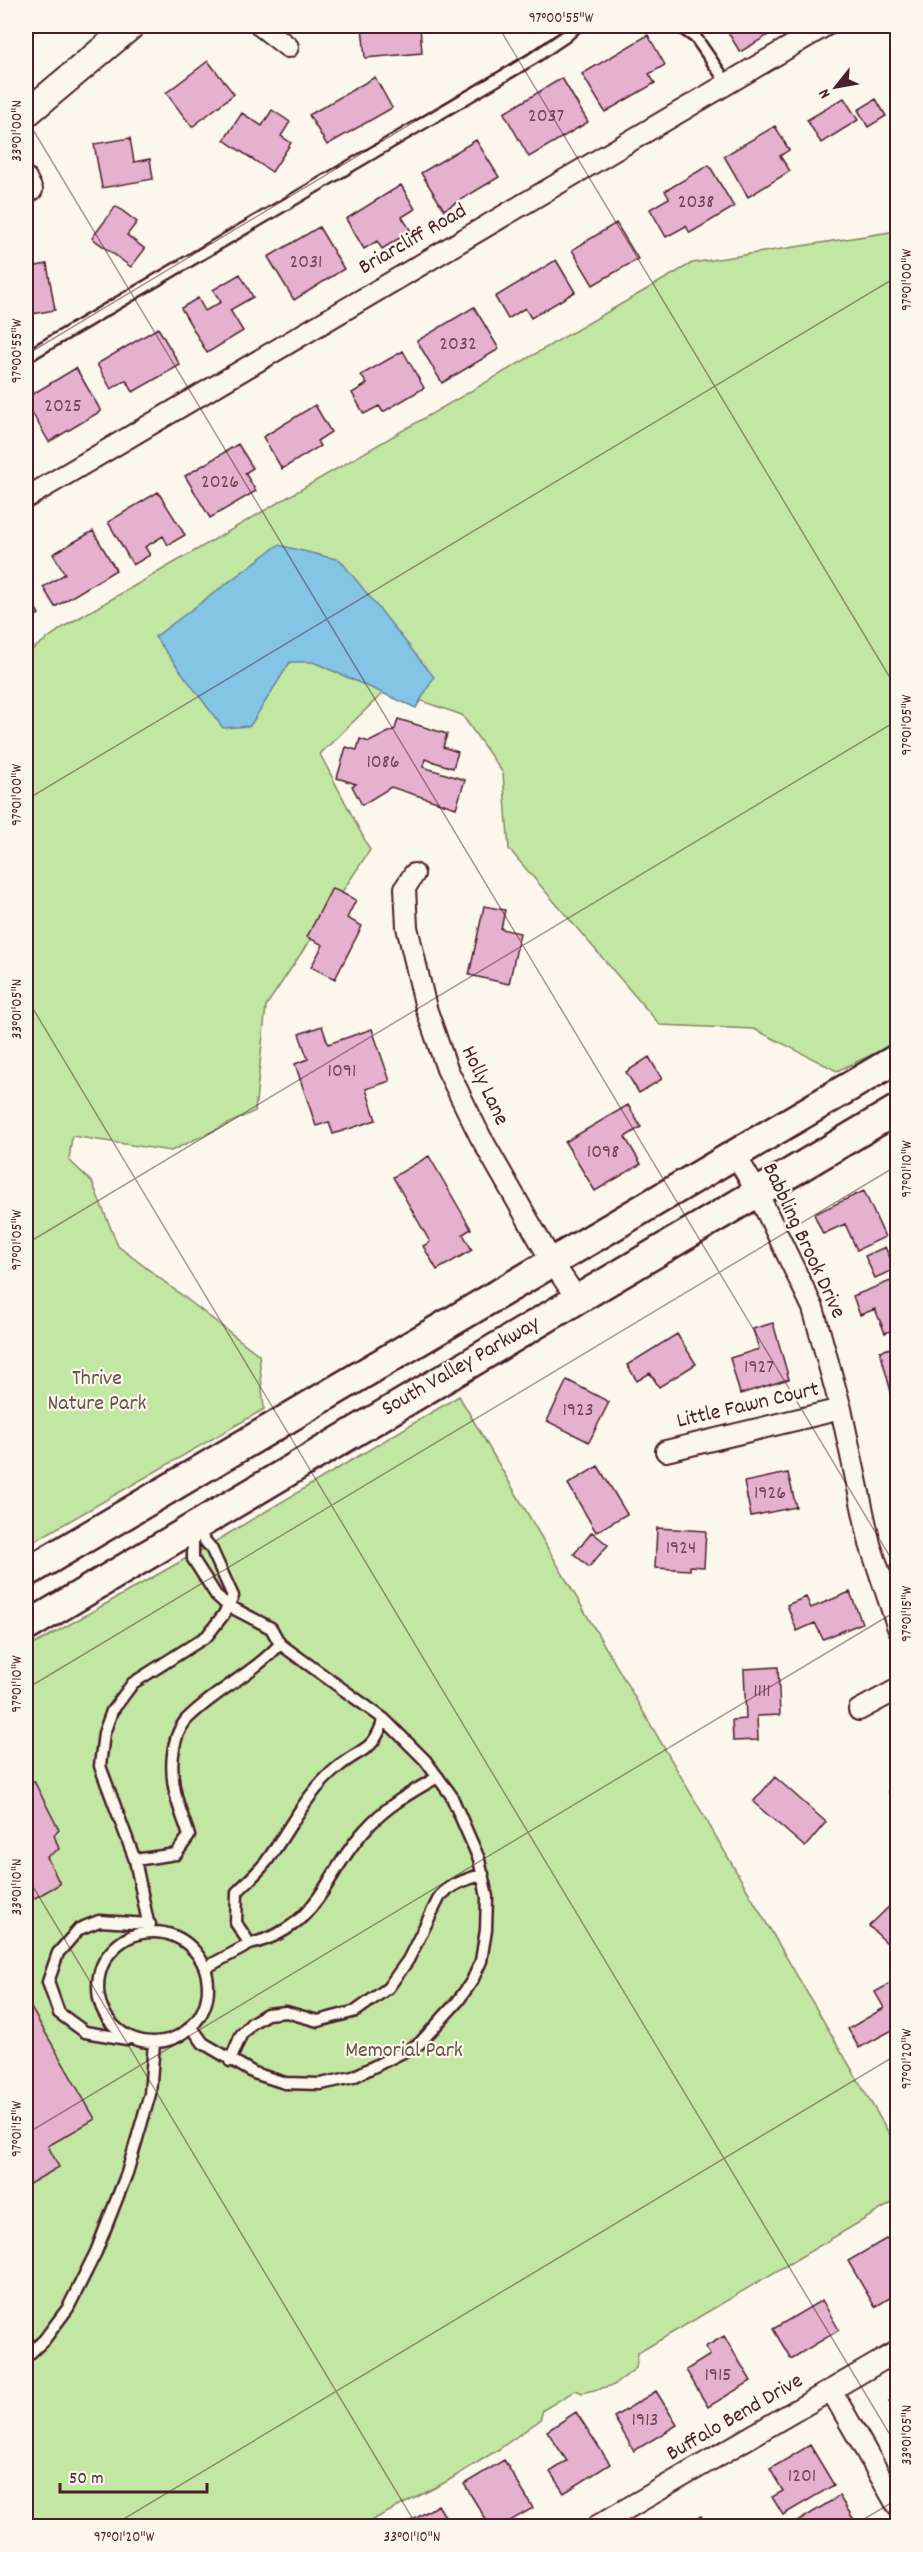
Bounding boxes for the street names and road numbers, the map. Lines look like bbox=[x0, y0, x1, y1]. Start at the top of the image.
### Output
street label: Briarcliff Road bbox=[353, 197, 473, 283]
street label: Holly Lane bbox=[452, 1041, 516, 1131]
street label: Babbling Brook Drive bbox=[753, 1158, 853, 1324]
street label: South Valley Parkway bbox=[376, 1309, 547, 1425]
street label: Little Fawn Court bbox=[674, 1375, 822, 1437]
street label: Buffalo Bend Drive bbox=[661, 2366, 809, 2470]

